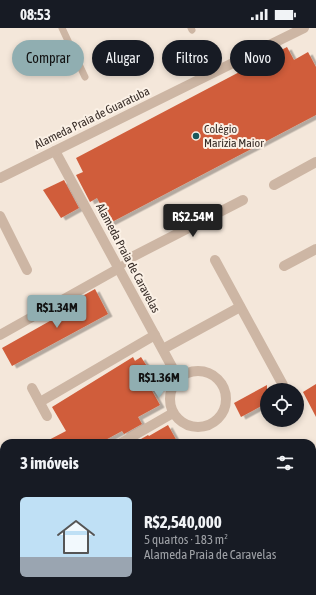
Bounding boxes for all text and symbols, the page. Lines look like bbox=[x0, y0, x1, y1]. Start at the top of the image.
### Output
text: 08:53 bbox=[20, 6, 51, 23]
chip: Comprar bbox=[12, 40, 84, 76]
chip: Alugar bbox=[92, 40, 154, 76]
chip: Filtros bbox=[162, 40, 222, 76]
chip: Novo bbox=[230, 40, 285, 76]
street label: Alameda Praia de Guaratuba bbox=[32, 84, 152, 152]
place label: Colégio Marízia Maior bbox=[204, 122, 264, 150]
marker: Colégio Marízia Maior bbox=[191, 131, 201, 141]
street label: Alameda Praia de Caravelas bbox=[93, 201, 163, 315]
pin: R$2.54M bbox=[156, 204, 230, 238]
text: R$2.54M bbox=[172, 209, 214, 224]
pin: R$1.34M bbox=[20, 295, 94, 329]
text: R$1.34M bbox=[36, 300, 78, 315]
pin: R$1.36M bbox=[122, 365, 196, 399]
text: R$1.36M bbox=[138, 370, 180, 385]
map controls bbox=[260, 383, 304, 427]
button: locate bbox=[260, 383, 304, 427]
icon: filters bbox=[274, 452, 296, 474]
text: 3 imóveis bbox=[20, 453, 79, 473]
text: R$2,540,000 bbox=[144, 512, 222, 532]
icon: home bbox=[52, 513, 100, 561]
text: 5 quartos · 183 m² bbox=[144, 532, 228, 547]
text: Alameda Praia de Caravelas bbox=[144, 547, 276, 562]

